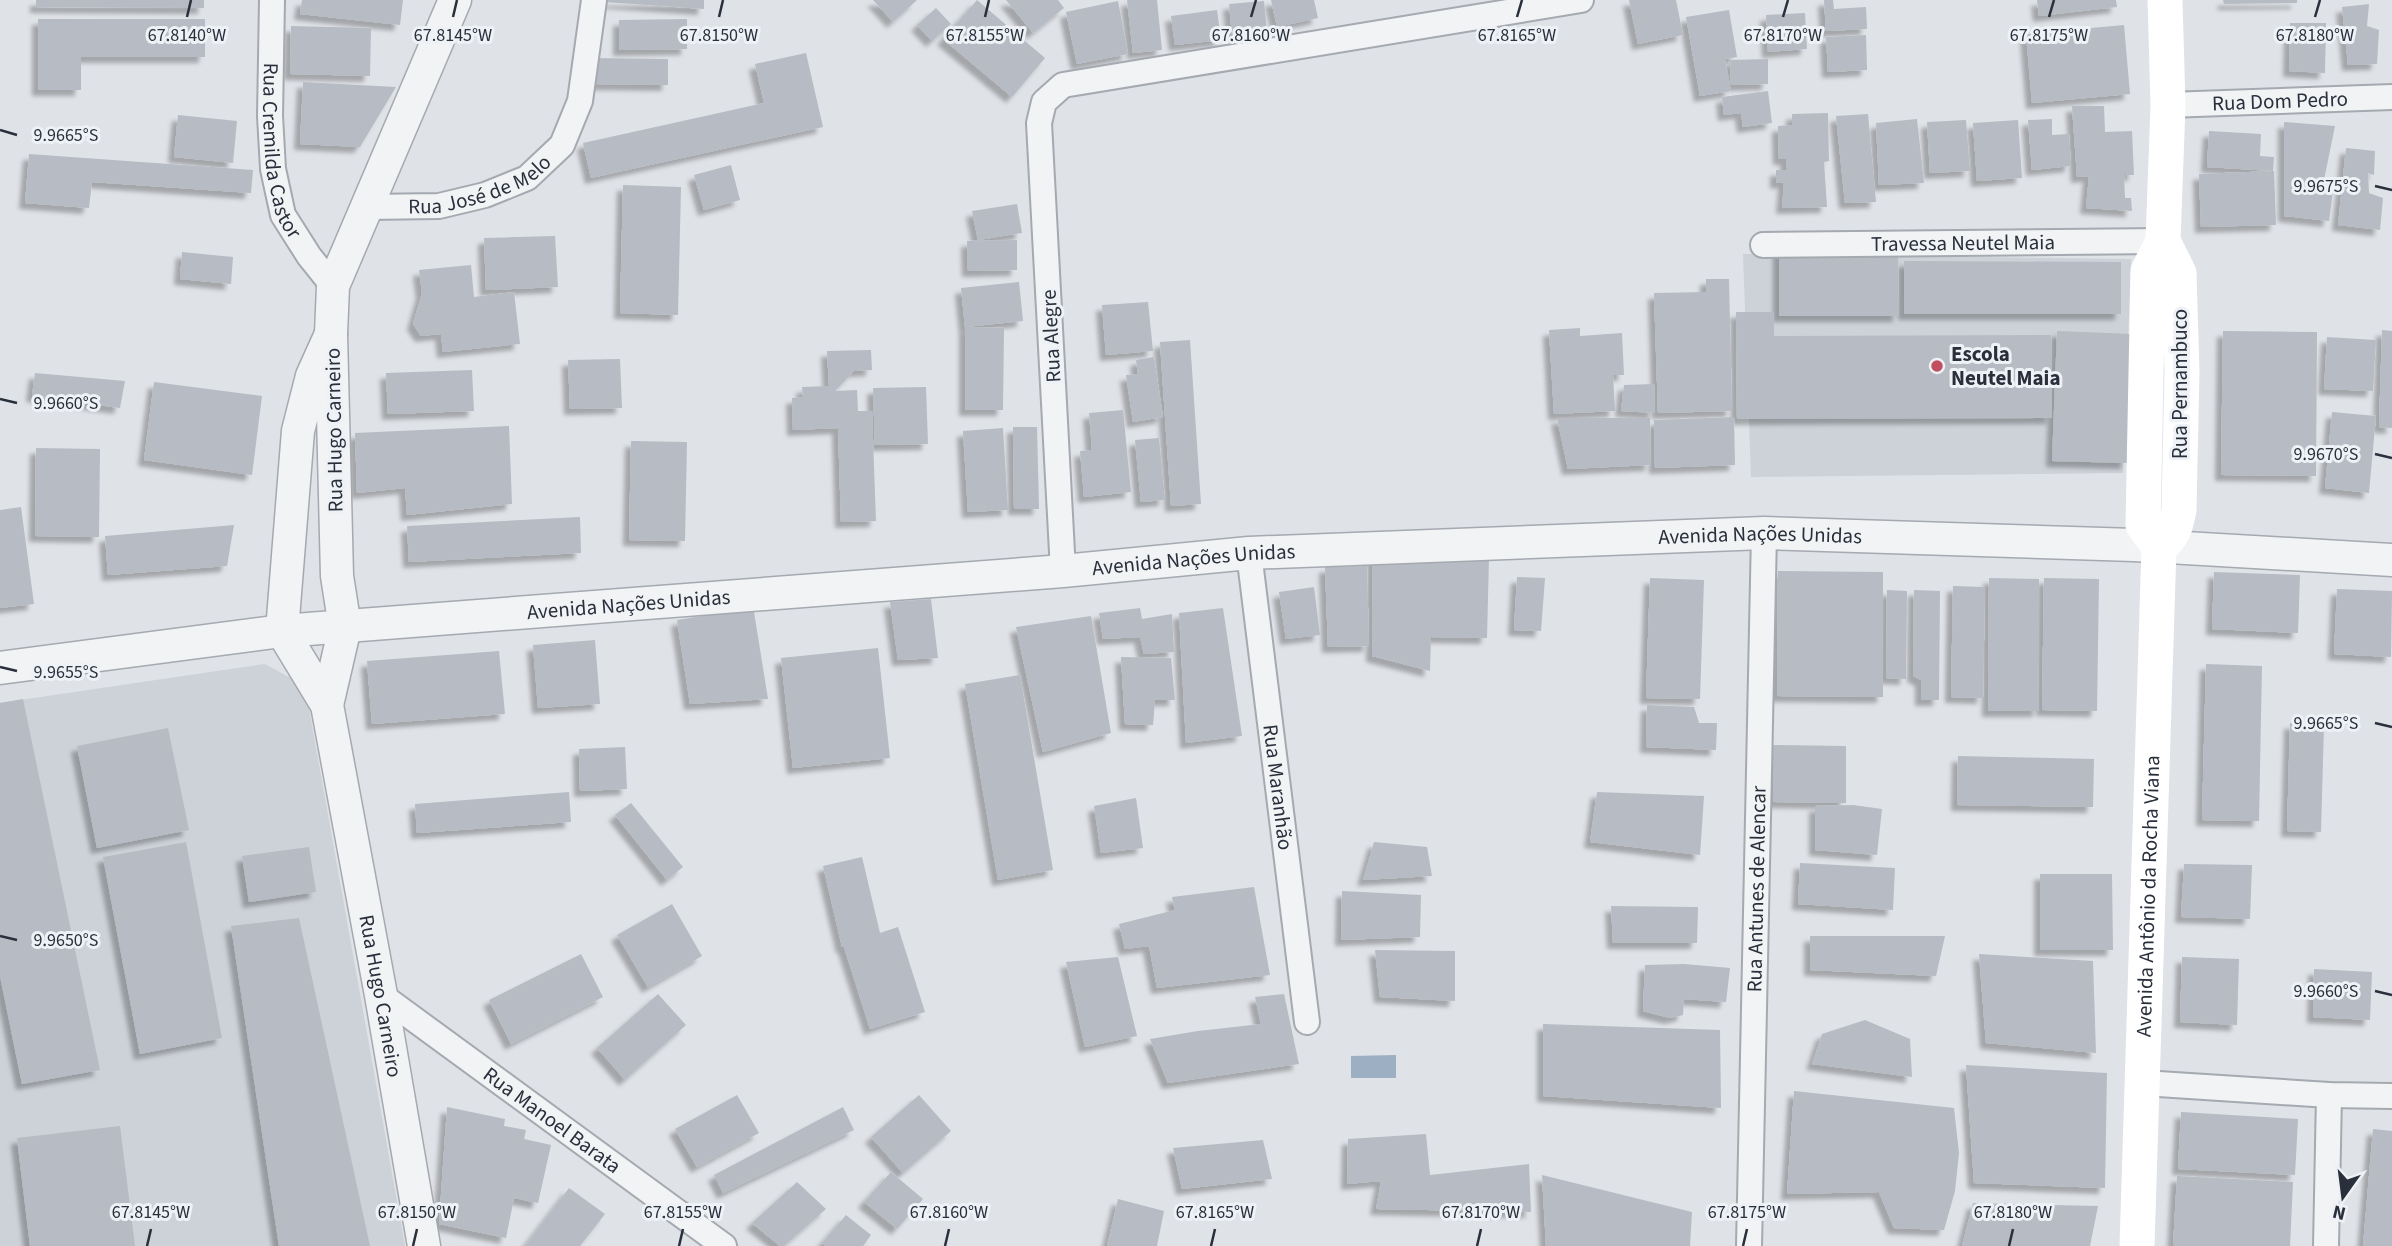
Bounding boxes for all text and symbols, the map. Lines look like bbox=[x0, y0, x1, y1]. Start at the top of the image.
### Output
text: 67.8140°W bbox=[148, 23, 226, 48]
text: 67.8145°W bbox=[414, 23, 492, 48]
text: 67.8150°W bbox=[680, 23, 758, 48]
text: 67.8155°W bbox=[946, 23, 1024, 48]
text: 67.8160°W bbox=[1212, 23, 1290, 48]
text: 67.8165°W bbox=[1478, 23, 1556, 48]
text: 67.8170°W bbox=[1744, 23, 1822, 48]
text: 67.8175°W bbox=[2010, 23, 2088, 48]
text: 67.8180°W bbox=[2276, 23, 2354, 48]
street label: Rua Cremilda Castor bbox=[255, 62, 309, 245]
street label: Rua Dom Pedro bbox=[2211, 84, 2348, 118]
text: 9.9665°S bbox=[34, 123, 98, 148]
street label: Rua José de Melo bbox=[408, 148, 558, 221]
text: 9.9675°S bbox=[2294, 174, 2358, 199]
street label: Travessa Neutel Maia bbox=[1871, 227, 2055, 259]
street label: Rua Alegre bbox=[1034, 289, 1068, 383]
street label: Rua Pernambuco bbox=[2165, 309, 2195, 459]
place label: Escola Neutel Maia bbox=[1951, 339, 2060, 393]
street label: Rua Hugo Carneiro bbox=[318, 347, 350, 513]
marker: Escola Neutel Maia bbox=[1929, 358, 1945, 374]
text: 9.9660°S bbox=[34, 391, 98, 416]
text: 9.9670°S bbox=[2294, 442, 2358, 467]
street label: Avenida Nações Unidas bbox=[1658, 518, 1863, 552]
street label: Avenida Nações Unidas bbox=[1091, 536, 1296, 583]
street label: Avenida Nações Unidas bbox=[526, 582, 732, 627]
text: 9.9655°S bbox=[34, 660, 98, 685]
text: 9.9665°S bbox=[2294, 711, 2358, 736]
street label: Rua Maranhão bbox=[1255, 723, 1301, 852]
street label: Avenida Antônio da Rocha Viana bbox=[2129, 755, 2167, 1038]
street label: Rua Antunes de Alencar bbox=[1739, 785, 1774, 993]
street label: Rua Hugo Carneiro bbox=[351, 912, 410, 1080]
text: 9.9650°S bbox=[34, 928, 98, 953]
text: 9.9660°S bbox=[2294, 979, 2358, 1004]
street label: Rua Manoel Barata bbox=[477, 1060, 627, 1181]
north arrow bbox=[2308, 1162, 2378, 1232]
text: N bbox=[2330, 1197, 2349, 1227]
text: 67.8145°W bbox=[112, 1200, 190, 1225]
text: 67.8150°W bbox=[378, 1200, 456, 1225]
text: 67.8155°W bbox=[644, 1200, 722, 1225]
text: 67.8160°W bbox=[910, 1200, 988, 1225]
text: 67.8165°W bbox=[1176, 1200, 1254, 1225]
text: 67.8170°W bbox=[1442, 1200, 1520, 1225]
text: 67.8175°W bbox=[1708, 1200, 1786, 1225]
text: 67.8180°W bbox=[1974, 1200, 2052, 1225]

